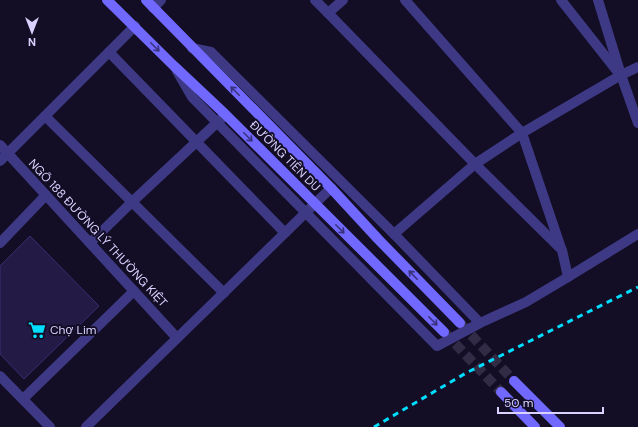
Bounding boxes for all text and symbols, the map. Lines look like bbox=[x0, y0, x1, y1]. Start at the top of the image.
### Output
north arrow bbox=[12, 12, 52, 52]
text: N bbox=[28, 35, 36, 49]
one-way arrow bbox=[150, 42, 160, 52]
one-way arrow bbox=[230, 86, 240, 96]
street label: ĐƯỜNG TIÊN DU bbox=[246, 117, 324, 195]
one-way arrow bbox=[243, 132, 253, 142]
street label: NGÕ 188 ĐƯỜNG LÝ THƯỜNG KIỆT bbox=[25, 156, 171, 311]
one-way arrow bbox=[335, 224, 345, 234]
one-way arrow bbox=[408, 270, 418, 280]
one-way arrow bbox=[428, 316, 438, 326]
supermarket icon: Chợ Lim bbox=[27, 320, 47, 340]
place label: Chợ Lim bbox=[50, 322, 96, 338]
scale bar bbox=[498, 389, 603, 415]
text: 50 m bbox=[504, 395, 533, 411]

